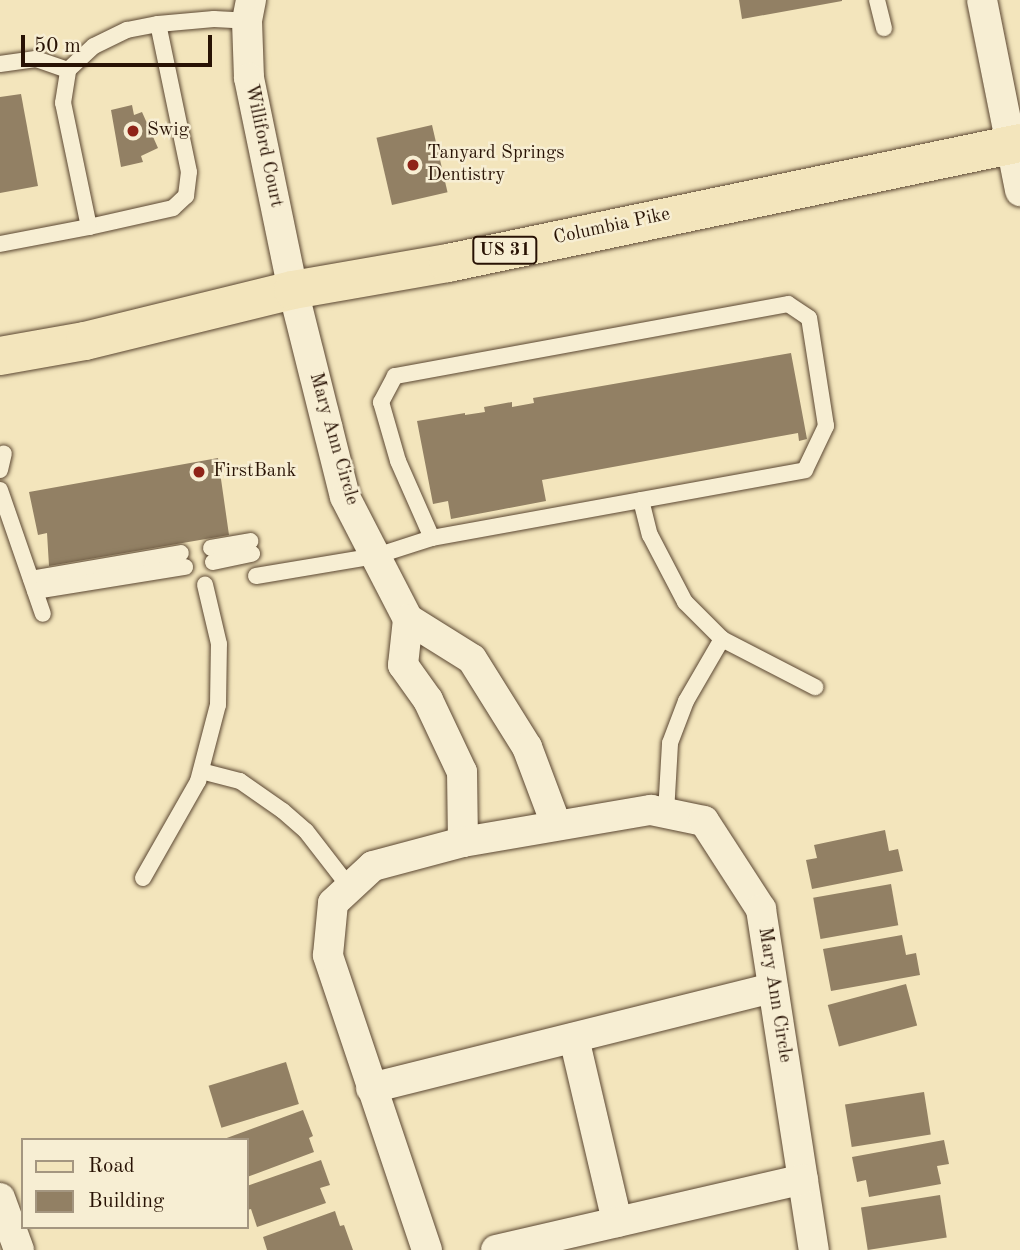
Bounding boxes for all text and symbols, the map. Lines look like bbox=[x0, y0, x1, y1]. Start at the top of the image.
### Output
scale bar bbox=[24, 21, 215, 65]
text: 50 m bbox=[34, 36, 81, 57]
street label: Williford Court bbox=[239, 82, 287, 210]
place label: Swig bbox=[147, 120, 189, 142]
marker: Swig bbox=[125, 123, 141, 139]
place label: Tanyard Springs Dentistry bbox=[427, 143, 564, 187]
marker: Tanyard Springs Dentistry bbox=[405, 157, 421, 173]
street label: Columbia Pike bbox=[552, 204, 672, 250]
road number: US 31 bbox=[472, 236, 538, 264]
street label: Mary Ann Circle bbox=[303, 370, 363, 508]
place label: FirstBank bbox=[213, 461, 296, 483]
marker: FirstBank bbox=[191, 464, 207, 480]
street label: Mary Ann Circle bbox=[752, 926, 796, 1064]
legend bbox=[21, 1138, 248, 1229]
text: Road bbox=[88, 1156, 135, 1177]
text: Building bbox=[88, 1191, 164, 1212]

